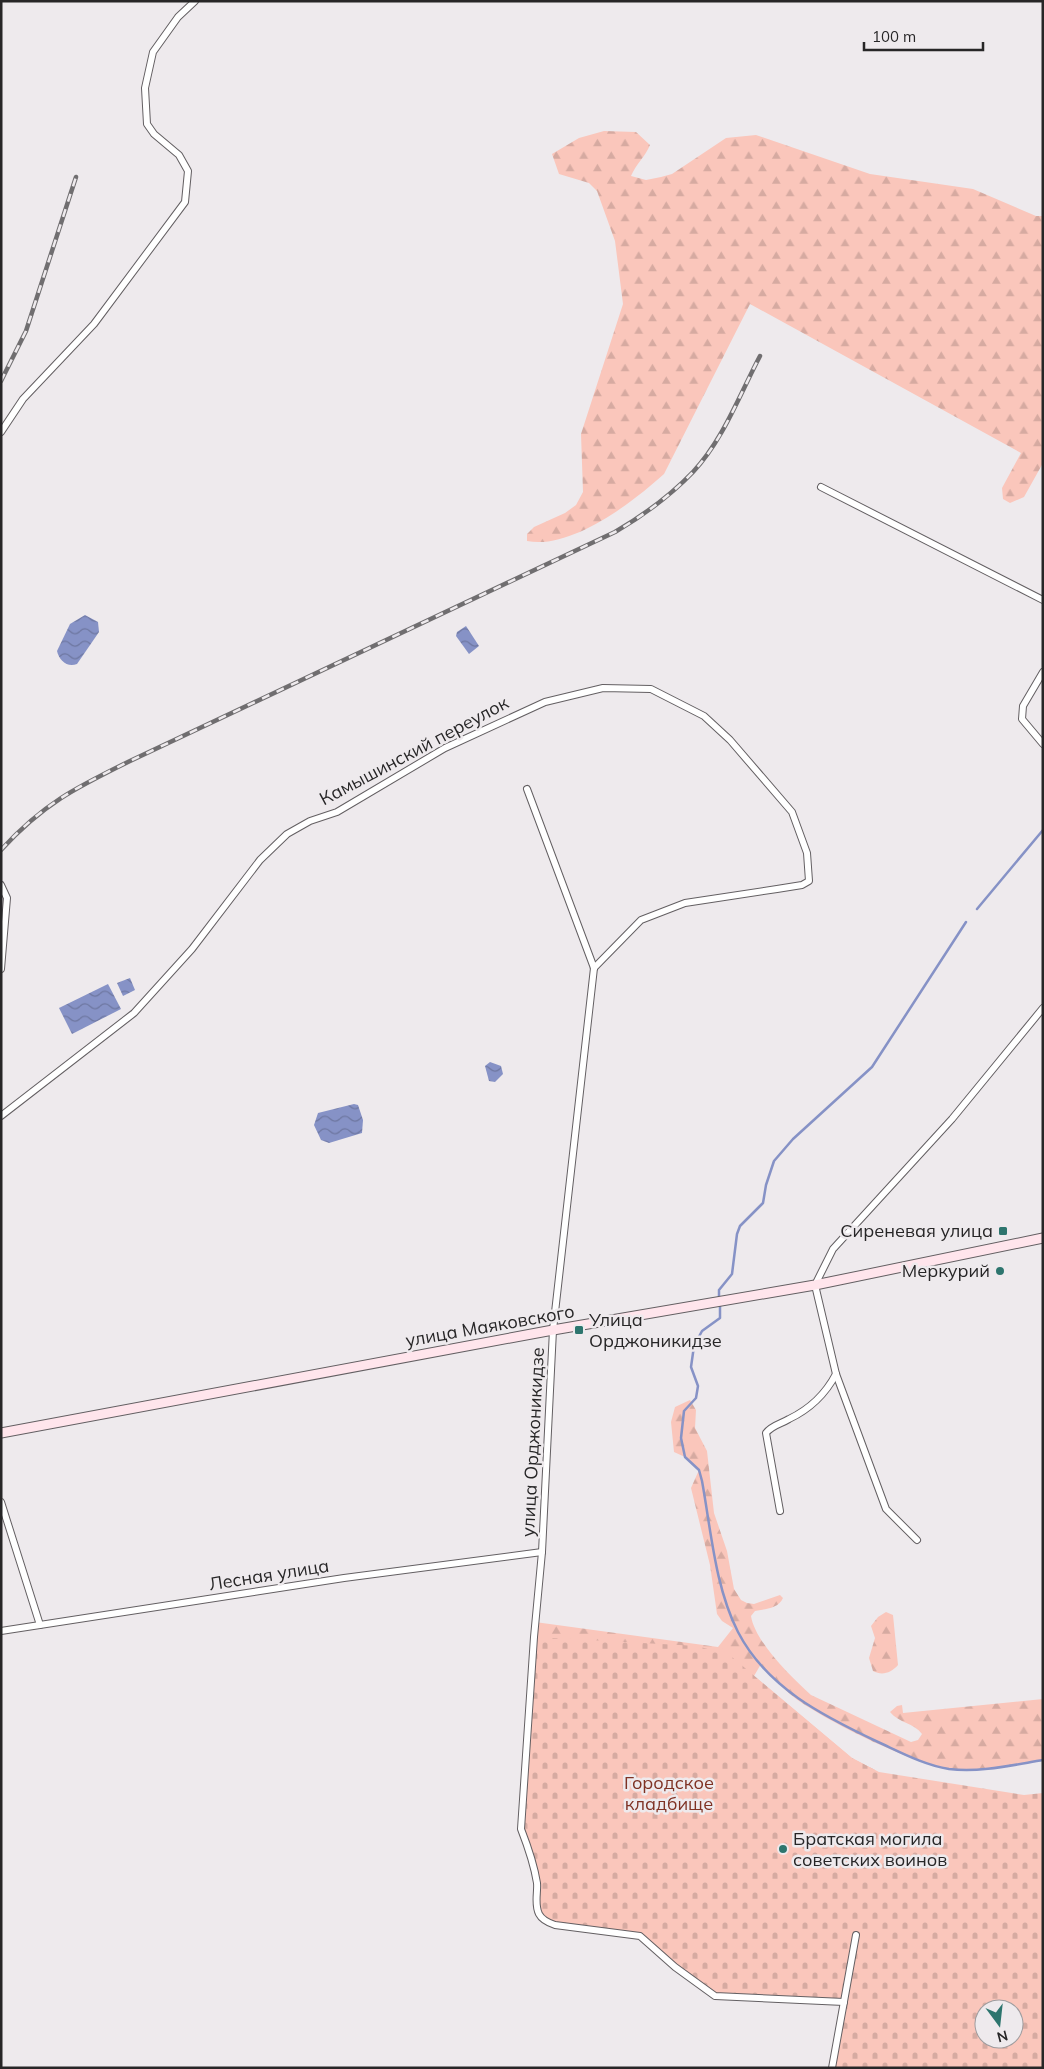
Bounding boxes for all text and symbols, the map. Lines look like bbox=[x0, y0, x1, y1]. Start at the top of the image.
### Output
scale bar bbox=[864, 20, 983, 52]
text: 100 m bbox=[872, 27, 916, 46]
street label: Камышинский переулок bbox=[315, 691, 513, 810]
place label: Сиреневая улица bbox=[840, 1219, 993, 1242]
marker: Сиреневая улица bbox=[997, 1225, 1009, 1237]
place label: Меркурий bbox=[902, 1259, 990, 1282]
marker: Меркурий bbox=[994, 1265, 1006, 1277]
street label: улица Маяковского bbox=[404, 1299, 576, 1352]
place label: Улица Орджоникидзе bbox=[588, 1308, 722, 1352]
marker: Улица Орджоникидзе bbox=[573, 1324, 585, 1336]
street label: улица Орджоникидзе bbox=[516, 1347, 549, 1537]
street label: Лесная улица bbox=[207, 1554, 331, 1595]
park label: Городское кладбище bbox=[624, 1771, 714, 1815]
place label: Братская могила советских воинов bbox=[793, 1827, 947, 1871]
marker: Братская могила советских воинов bbox=[777, 1843, 789, 1855]
north arrow bbox=[974, 1999, 1024, 2049]
text: N bbox=[995, 2026, 1010, 2047]

